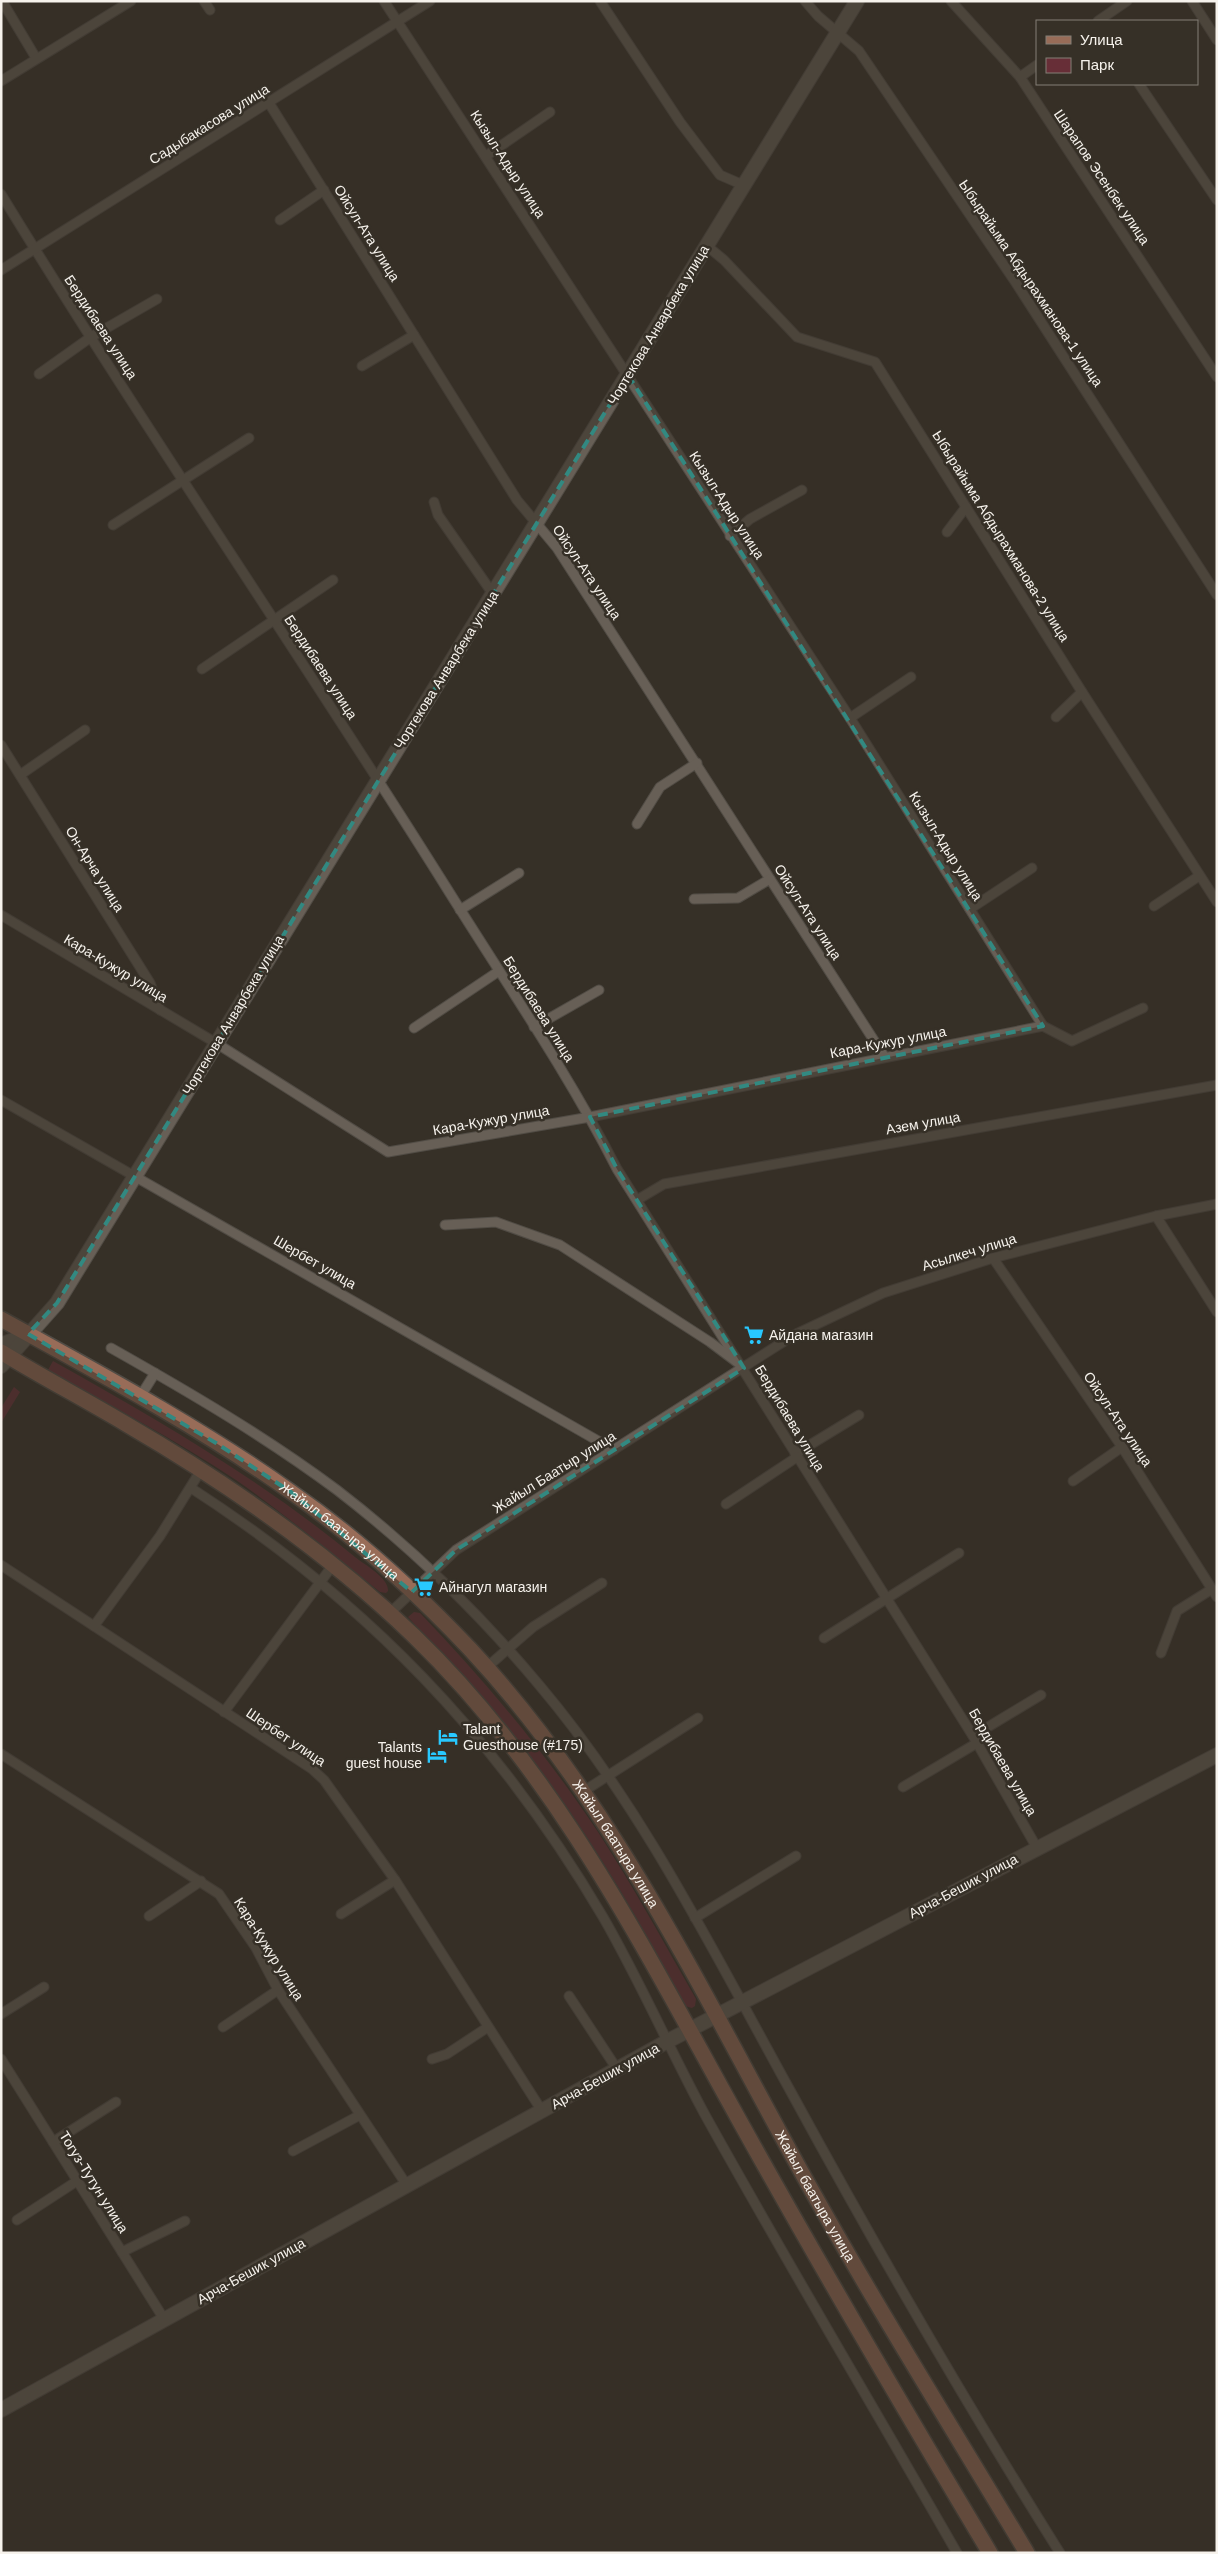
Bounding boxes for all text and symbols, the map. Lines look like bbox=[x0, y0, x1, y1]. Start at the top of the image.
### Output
legend bbox=[1036, 20, 1198, 85]
text: Улица bbox=[1080, 31, 1123, 48]
text: Парк bbox=[1080, 56, 1114, 73]
street label: Садыбакасова улица bbox=[146, 80, 272, 167]
street label: Шарапов Эсенбек улица bbox=[1051, 106, 1153, 248]
street label: Кызыл-Адыр улица bbox=[467, 107, 549, 221]
street label: Ыбырайыма Абдырахманова-1 улица bbox=[956, 177, 1106, 389]
street label: Ойсул-Ата улица bbox=[331, 182, 403, 284]
street label: Чортекова Анварбека улица bbox=[604, 242, 712, 408]
street label: Бердибаева улица bbox=[61, 272, 141, 382]
street label: Ыбырайыма Абдырахманова-2 улица bbox=[929, 428, 1073, 645]
street label: Кызыл-Адыр улица bbox=[686, 448, 768, 562]
street label: Ойсул-Ата улица bbox=[549, 522, 625, 623]
street label: Чортекова Анварбека улица bbox=[391, 588, 502, 752]
street label: Бердибаева улица bbox=[281, 612, 361, 722]
street label: Кызыл-Адыр улица bbox=[906, 789, 986, 904]
street label: Он-Арча улица bbox=[62, 823, 128, 915]
street label: Ойсул-Ата улица bbox=[771, 861, 845, 963]
street label: Кара-Кужур улица bbox=[61, 931, 171, 1005]
street label: Чортекова Анварбека улица bbox=[179, 932, 287, 1098]
street label: Бердибаева улица bbox=[500, 953, 578, 1065]
street label: Кара-Кужур улица bbox=[829, 1023, 948, 1061]
street label: Кара-Кужур улица bbox=[431, 1102, 551, 1138]
street label: Азем улица bbox=[884, 1109, 962, 1137]
street label: Асылкеч улица bbox=[920, 1230, 1018, 1274]
street label: Шербет улица bbox=[271, 1232, 359, 1292]
supermarket icon: Айдана магазин bbox=[743, 1324, 765, 1346]
place label: Айдана магазин bbox=[769, 1327, 873, 1343]
street label: Бердибаева улица bbox=[752, 1362, 828, 1474]
street label: Ойсул-Ата улица bbox=[1080, 1369, 1156, 1470]
street label: Жайыл Баатыр улица bbox=[490, 1428, 619, 1516]
street label: Жайыл баатыра улица bbox=[277, 1479, 403, 1583]
supermarket icon: Айнагул магазин bbox=[413, 1576, 435, 1598]
place label: Айнагул магазин bbox=[439, 1579, 547, 1595]
street label: Шербет улица bbox=[243, 1705, 329, 1770]
street label: Бердибаева улица bbox=[966, 1706, 1040, 1819]
place label: Talant Guesthouse (#175) bbox=[463, 1721, 583, 1753]
hotel icon: Talant Guesthouse (#175) bbox=[437, 1726, 459, 1748]
place label: Talants guest house bbox=[346, 1739, 422, 1771]
hotel icon: Talants guest house bbox=[426, 1744, 448, 1766]
street label: Жайыл баатыра улица bbox=[569, 1777, 662, 1911]
street label: Арча-Бешик улица bbox=[906, 1850, 1020, 1921]
street label: Кара-Кужур улица bbox=[231, 1895, 307, 2003]
street label: Арча-Бешик улица bbox=[548, 2040, 662, 2112]
street label: Жайыл баатыра улица bbox=[772, 2127, 859, 2265]
street label: Тогуз-Тутун улица bbox=[56, 2128, 132, 2236]
street label: Арча-Бешик улица bbox=[194, 2235, 308, 2307]

